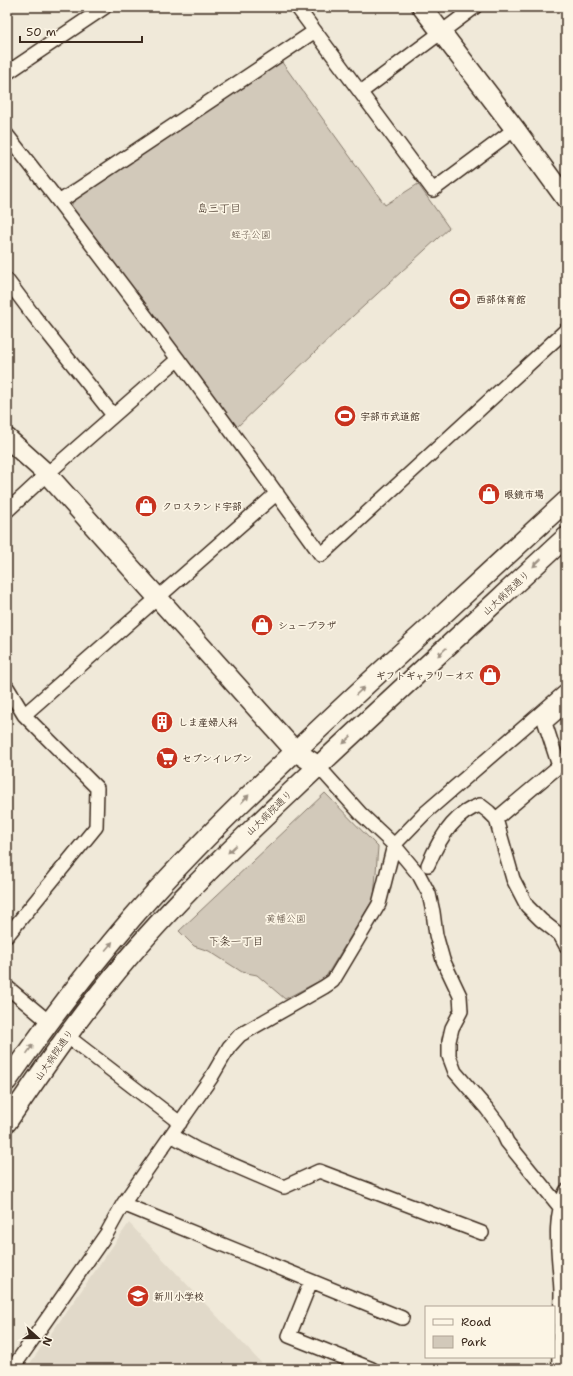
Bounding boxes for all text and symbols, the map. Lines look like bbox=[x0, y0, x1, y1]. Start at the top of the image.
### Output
scale bar bbox=[20, 18, 142, 44]
text: 50 m bbox=[26, 24, 56, 40]
district label: 島三丁目 bbox=[197, 201, 241, 216]
park label: 蛭子公園 bbox=[231, 228, 271, 241]
sports icon: 西部体育館 bbox=[447, 286, 473, 312]
place label: 西部体育館 bbox=[476, 293, 526, 306]
sports icon: 宇部市武道館 bbox=[332, 403, 358, 429]
place label: 宇部市武道館 bbox=[360, 410, 420, 423]
shop icon: 眼鏡市場 bbox=[476, 481, 502, 507]
place label: 眼鏡市場 bbox=[504, 488, 544, 501]
shop icon: クロスランド宇部 bbox=[133, 493, 159, 519]
place label: クロスランド宇部 bbox=[162, 500, 242, 513]
one-way arrow bbox=[532, 559, 543, 568]
street label: 山大病院通り bbox=[480, 568, 532, 618]
shop icon: シュープラザ bbox=[249, 612, 275, 638]
place label: シュープラザ bbox=[278, 619, 337, 632]
one-way arrow bbox=[437, 647, 447, 656]
shop icon: ギフトギャラリーオズ bbox=[477, 662, 503, 688]
place label: ギフトギャラリーオズ bbox=[375, 669, 474, 682]
one-way arrow bbox=[355, 686, 365, 696]
building icon: しま産婦人科 bbox=[149, 709, 175, 735]
place label: しま産婦人科 bbox=[178, 716, 238, 729]
one-way arrow bbox=[342, 735, 352, 745]
supermarket icon: セブンイレブン bbox=[154, 745, 180, 771]
place label: セブンイレブン bbox=[182, 752, 252, 765]
street label: 山大病院通り bbox=[243, 787, 295, 839]
one-way arrow bbox=[240, 794, 250, 804]
one-way arrow bbox=[227, 844, 237, 853]
park label: 黄幡公園 bbox=[266, 912, 306, 925]
district label: 下条一丁目 bbox=[209, 934, 264, 949]
one-way arrow bbox=[104, 940, 113, 951]
street label: 山大病院通り bbox=[31, 1027, 77, 1083]
one-way arrow bbox=[25, 1043, 34, 1054]
school or university icon: 新川小学校 bbox=[125, 1283, 151, 1309]
place label: 新川小学校 bbox=[154, 1290, 204, 1303]
legend bbox=[425, 1306, 555, 1358]
text: Road bbox=[461, 1314, 492, 1330]
north arrow bbox=[18, 1318, 58, 1358]
text: Park bbox=[461, 1334, 487, 1350]
text: N bbox=[38, 1335, 55, 1348]

